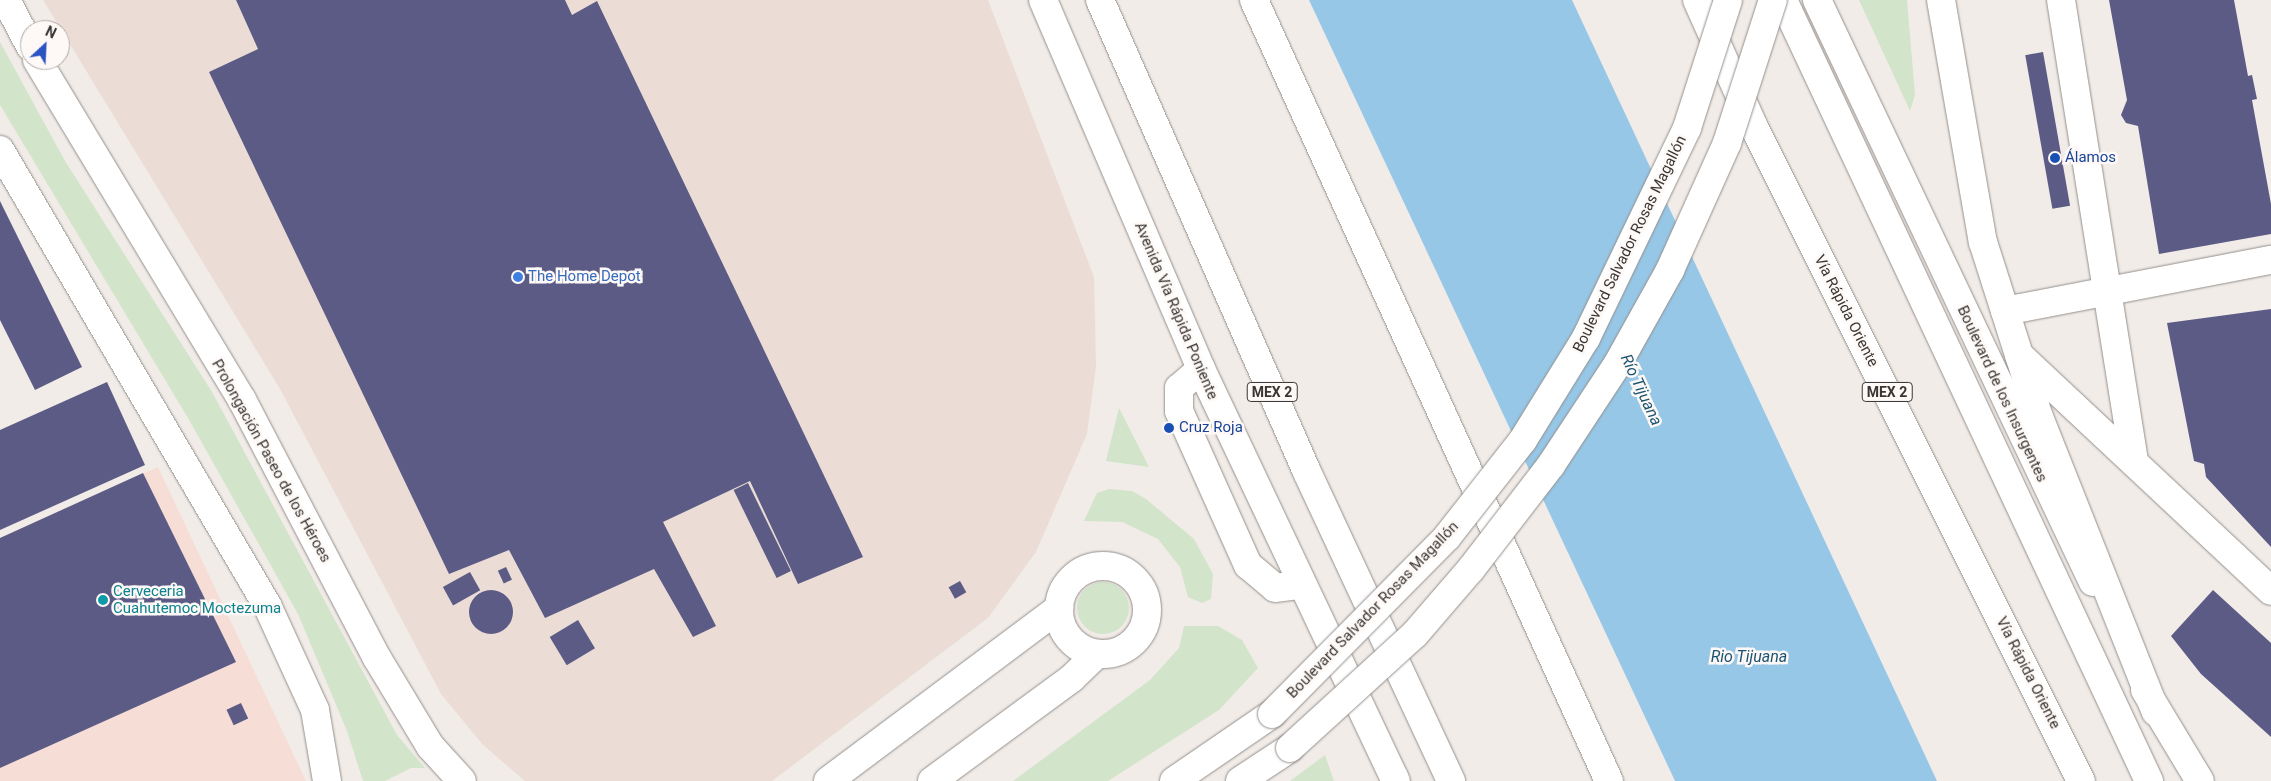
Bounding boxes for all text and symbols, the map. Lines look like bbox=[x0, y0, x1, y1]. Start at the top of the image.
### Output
north arrow bbox=[20, 20, 70, 70]
text: N bbox=[43, 23, 59, 42]
street label: Boulevard Salvador Rosas Magallón bbox=[1570, 133, 1690, 355]
place label: Álamos bbox=[2065, 149, 2116, 167]
marker: Álamos bbox=[2049, 152, 2061, 164]
street label: Avenida Vía Rápida Poniente bbox=[1130, 220, 1222, 402]
street label: Vía Rápida Oriente bbox=[1810, 252, 1882, 370]
place label: The Home Depot bbox=[528, 268, 641, 286]
marker: The Home Depot bbox=[512, 271, 524, 283]
street label: Boulevard de los Insurgentes bbox=[1953, 303, 2051, 485]
water label: Río Tijuana bbox=[1616, 351, 1666, 429]
street label: Prolongación Paseo de los Héroes bbox=[208, 356, 334, 566]
road number: MEX 2 bbox=[1246, 381, 1298, 404]
road number: MEX 2 bbox=[1861, 381, 1913, 404]
place label: Cruz Roja bbox=[1179, 419, 1243, 437]
marker: Cruz Roja bbox=[1163, 422, 1175, 434]
street label: Boulevard Salvador Rosas Magallón bbox=[1283, 518, 1463, 702]
place label: Cerveceria Cuahutemoc Moctezuma bbox=[113, 582, 281, 617]
marker: Cerveceria Cuahutemoc Moctezuma bbox=[97, 594, 109, 606]
street label: Vía Rápida Oriente bbox=[1992, 614, 2064, 732]
water label: Rio Tijuana bbox=[1711, 647, 1787, 667]

